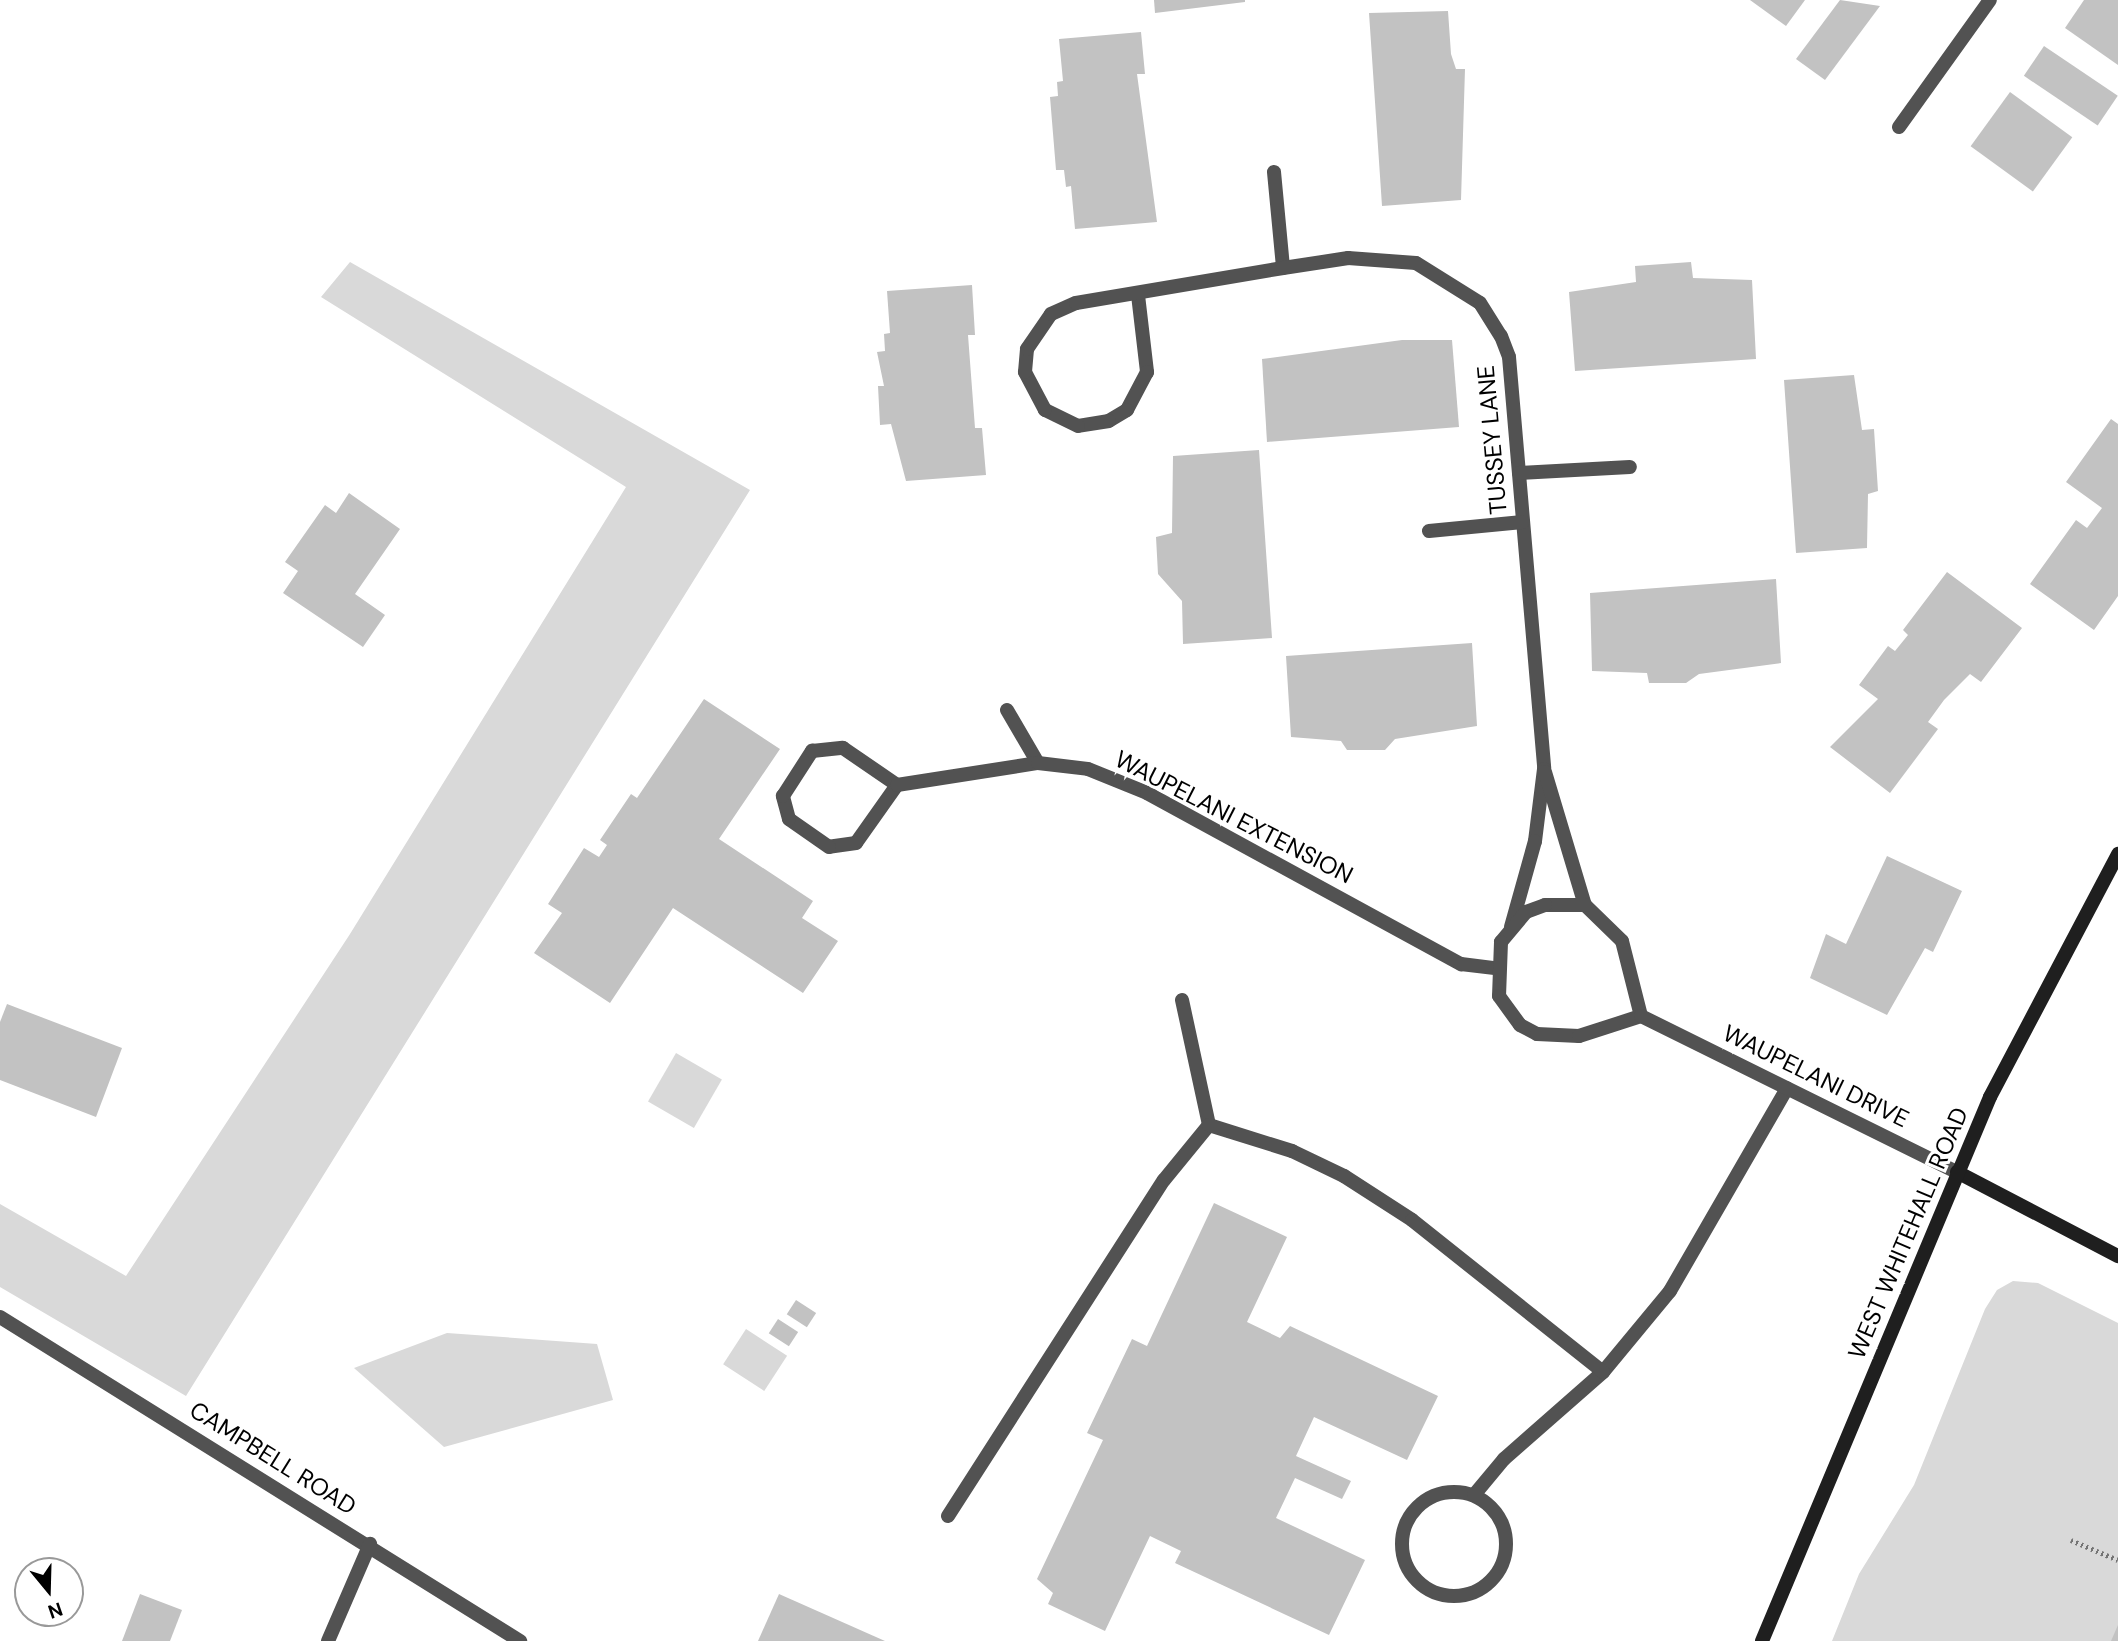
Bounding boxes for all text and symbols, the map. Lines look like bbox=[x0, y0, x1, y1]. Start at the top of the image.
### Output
street label: TUSSEY LANE bbox=[1471, 364, 1513, 516]
street label: WAUPELANI EXTENSION bbox=[1110, 744, 1358, 890]
street label: WAUPELANI DRIVE bbox=[1718, 1019, 1914, 1133]
street label: WEST WHITEHALL ROAD bbox=[1842, 1103, 1974, 1363]
street label: CAMPBELL ROAD bbox=[185, 1395, 361, 1521]
north arrow bbox=[14, 1557, 84, 1627]
text: N bbox=[45, 1596, 66, 1625]

